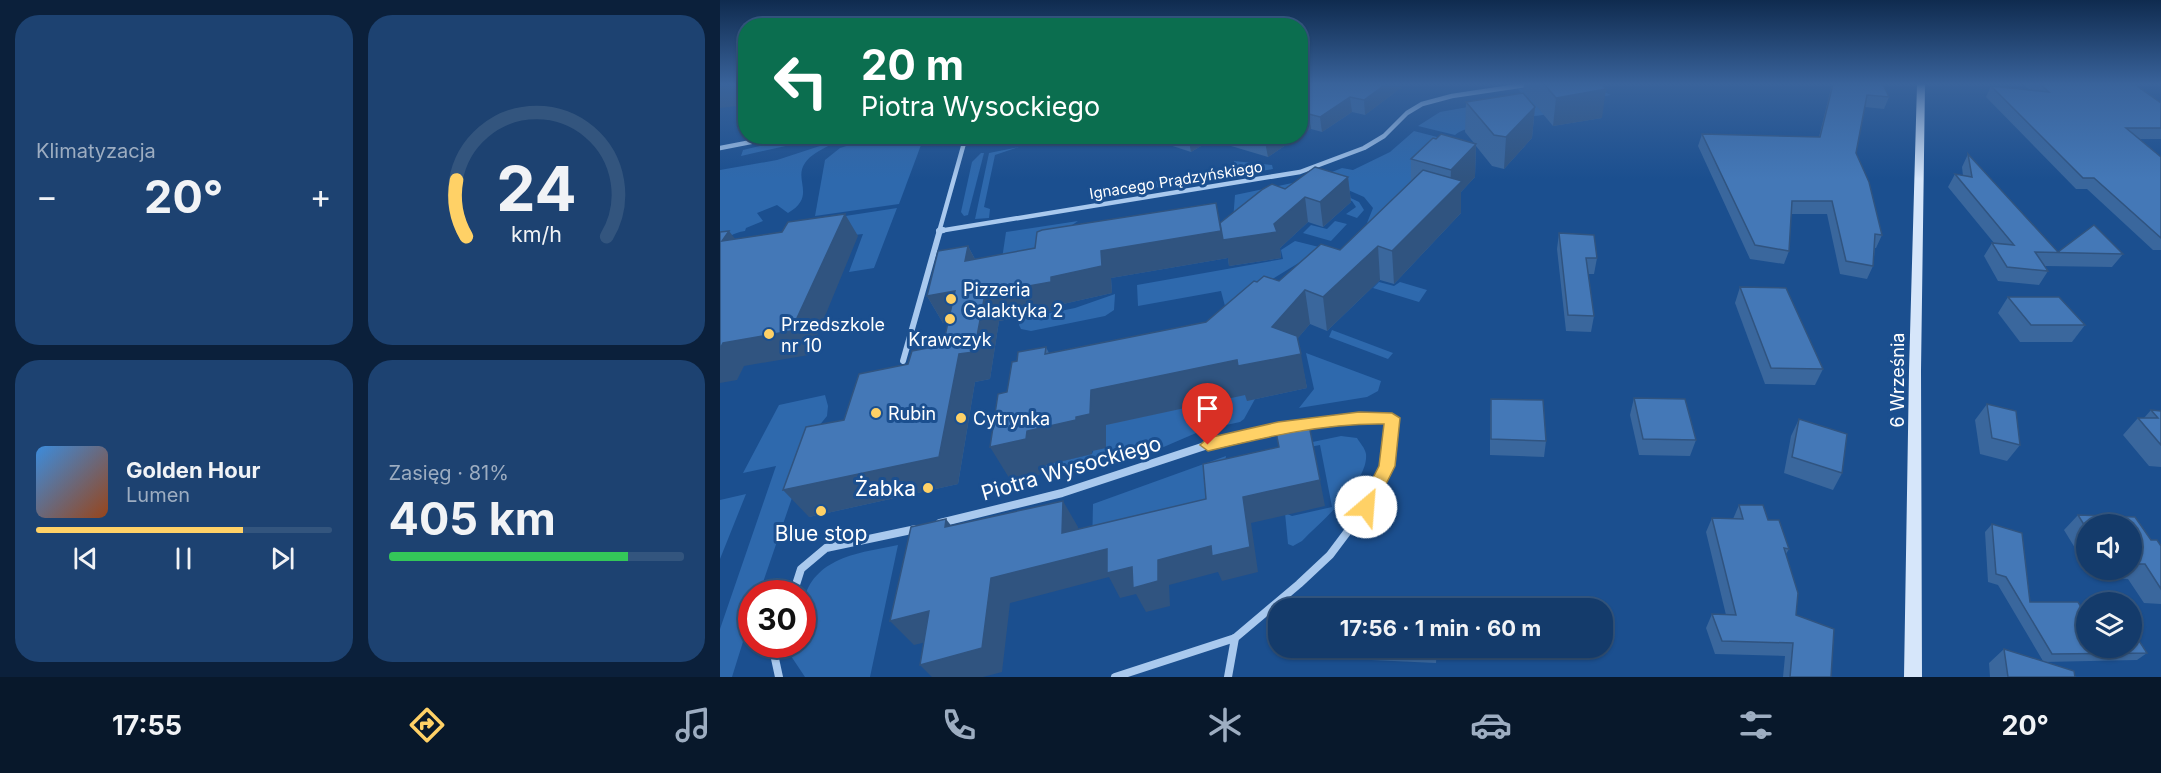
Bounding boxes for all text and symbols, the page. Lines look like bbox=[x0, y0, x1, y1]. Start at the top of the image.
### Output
text: 20 m bbox=[861, 39, 964, 90]
icon: left bbox=[762, 42, 840, 120]
text: Piotra Wysockiego bbox=[861, 90, 1100, 123]
text: Klimatyzacja bbox=[36, 139, 156, 163]
text: 24 bbox=[496, 151, 577, 226]
street label: Ignacego Prądzyńskiego bbox=[1088, 157, 1264, 203]
text: 20° bbox=[144, 169, 223, 224]
text: − bbox=[36, 176, 58, 216]
text: + bbox=[310, 176, 332, 216]
text: km/h bbox=[511, 221, 562, 247]
place label: Pizzeria Galaktyka 2 bbox=[963, 279, 1063, 321]
marker: Pizzeria Galaktyka 2 bbox=[944, 292, 958, 306]
marker: Krawczyk bbox=[943, 312, 957, 326]
place label: Przedszkole nr 10 bbox=[781, 314, 885, 356]
marker: Przedszkole nr 10 bbox=[762, 327, 776, 341]
place label: Krawczyk bbox=[908, 329, 992, 350]
street label: 6 Września bbox=[1887, 333, 1908, 427]
pin bbox=[1182, 383, 1233, 445]
icon: arrive bbox=[1191, 392, 1224, 425]
place label: Rubin bbox=[888, 403, 936, 424]
marker: Rubin bbox=[869, 406, 883, 420]
place label: Cytrynka bbox=[973, 408, 1050, 429]
marker: Cytrynka bbox=[954, 411, 968, 425]
street label: Piotra Wysockiego bbox=[978, 430, 1164, 506]
text: Golden Hour bbox=[126, 457, 260, 483]
text: Zasięg · 81% bbox=[389, 461, 509, 485]
place label: Żabka bbox=[855, 475, 916, 501]
position arrow bbox=[1334, 475, 1398, 539]
marker: Żabka bbox=[921, 481, 935, 495]
text: Lumen bbox=[126, 483, 190, 507]
text: 405 km bbox=[389, 491, 556, 546]
marker: Blue stop bbox=[814, 504, 828, 518]
map controls bbox=[2076, 514, 2142, 658]
button: sound bbox=[2076, 514, 2142, 580]
place label: Blue stop bbox=[775, 521, 867, 546]
icon: previous bbox=[69, 542, 102, 575]
icon: pause bbox=[167, 542, 200, 575]
icon: next bbox=[266, 542, 299, 575]
speed limit sign: 30 bbox=[738, 580, 816, 658]
button: layers bbox=[2076, 592, 2142, 658]
text: 17:56 · 1 min · 60 m bbox=[1340, 615, 1541, 641]
icon: directions bbox=[406, 704, 448, 746]
icon: music bbox=[672, 704, 714, 746]
icon: phone bbox=[938, 704, 980, 746]
icon: climate bbox=[1204, 704, 1246, 746]
icon: car bbox=[1470, 704, 1512, 746]
icon: filters bbox=[1735, 704, 1777, 746]
text: 17:55 bbox=[112, 709, 182, 742]
text: 20° bbox=[2001, 709, 2049, 742]

